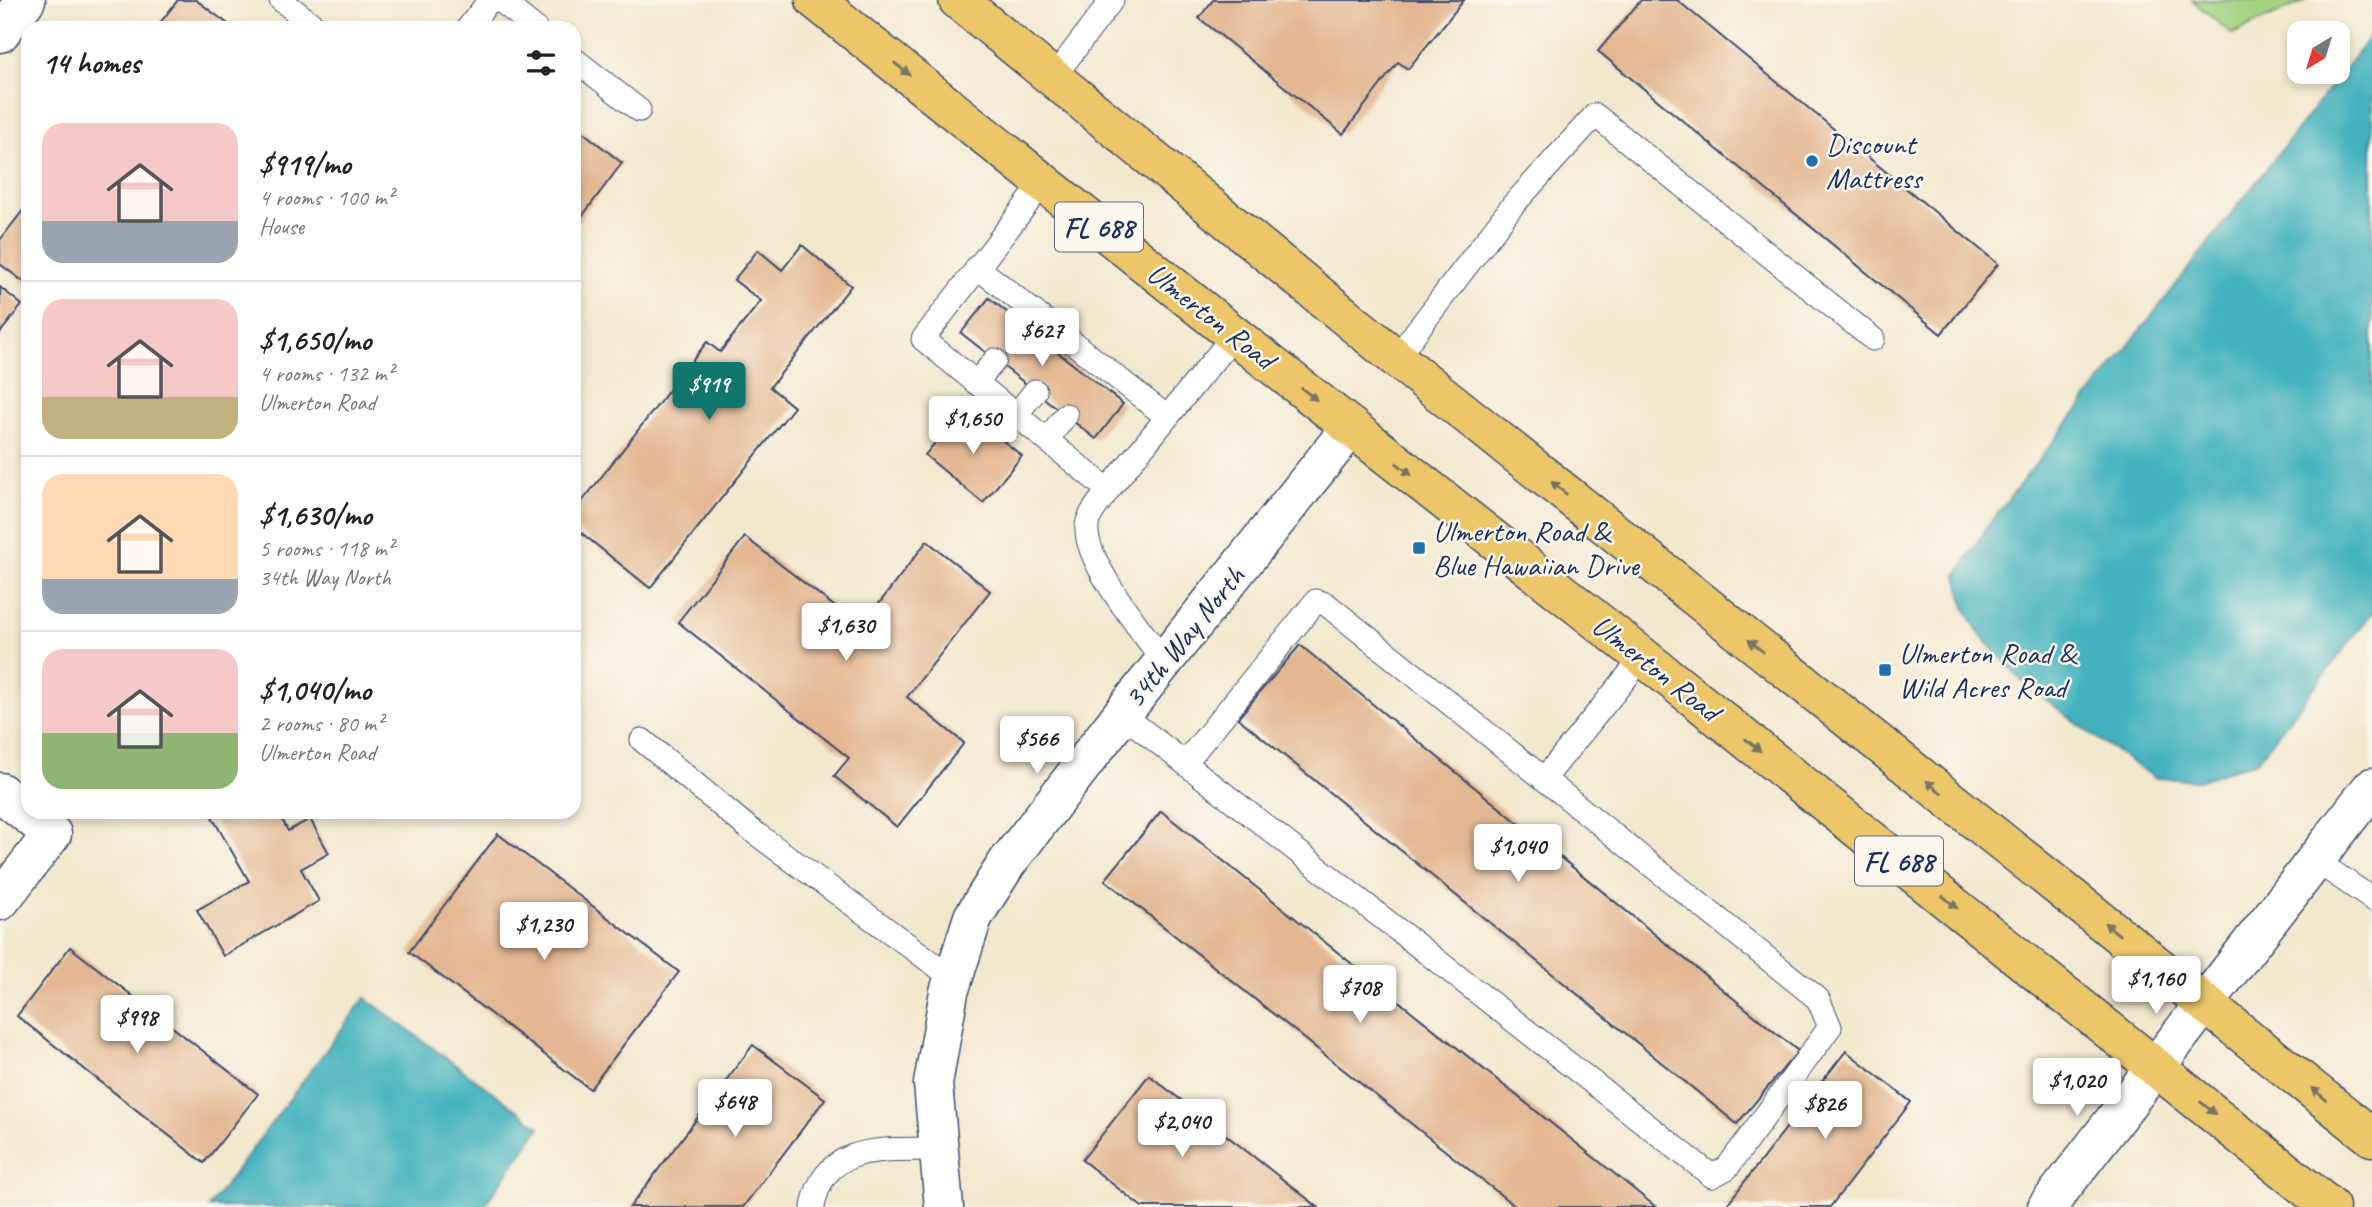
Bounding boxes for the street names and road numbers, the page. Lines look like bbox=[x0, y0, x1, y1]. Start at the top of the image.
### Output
road number: FL 688 bbox=[1055, 202, 1143, 252]
street label: Ulmerton Road bbox=[1139, 254, 1286, 380]
street label: 34th Way North bbox=[1115, 558, 1253, 716]
street label: Ulmerton Road bbox=[1584, 606, 1731, 732]
road number: FL 688 bbox=[1855, 836, 1943, 886]

